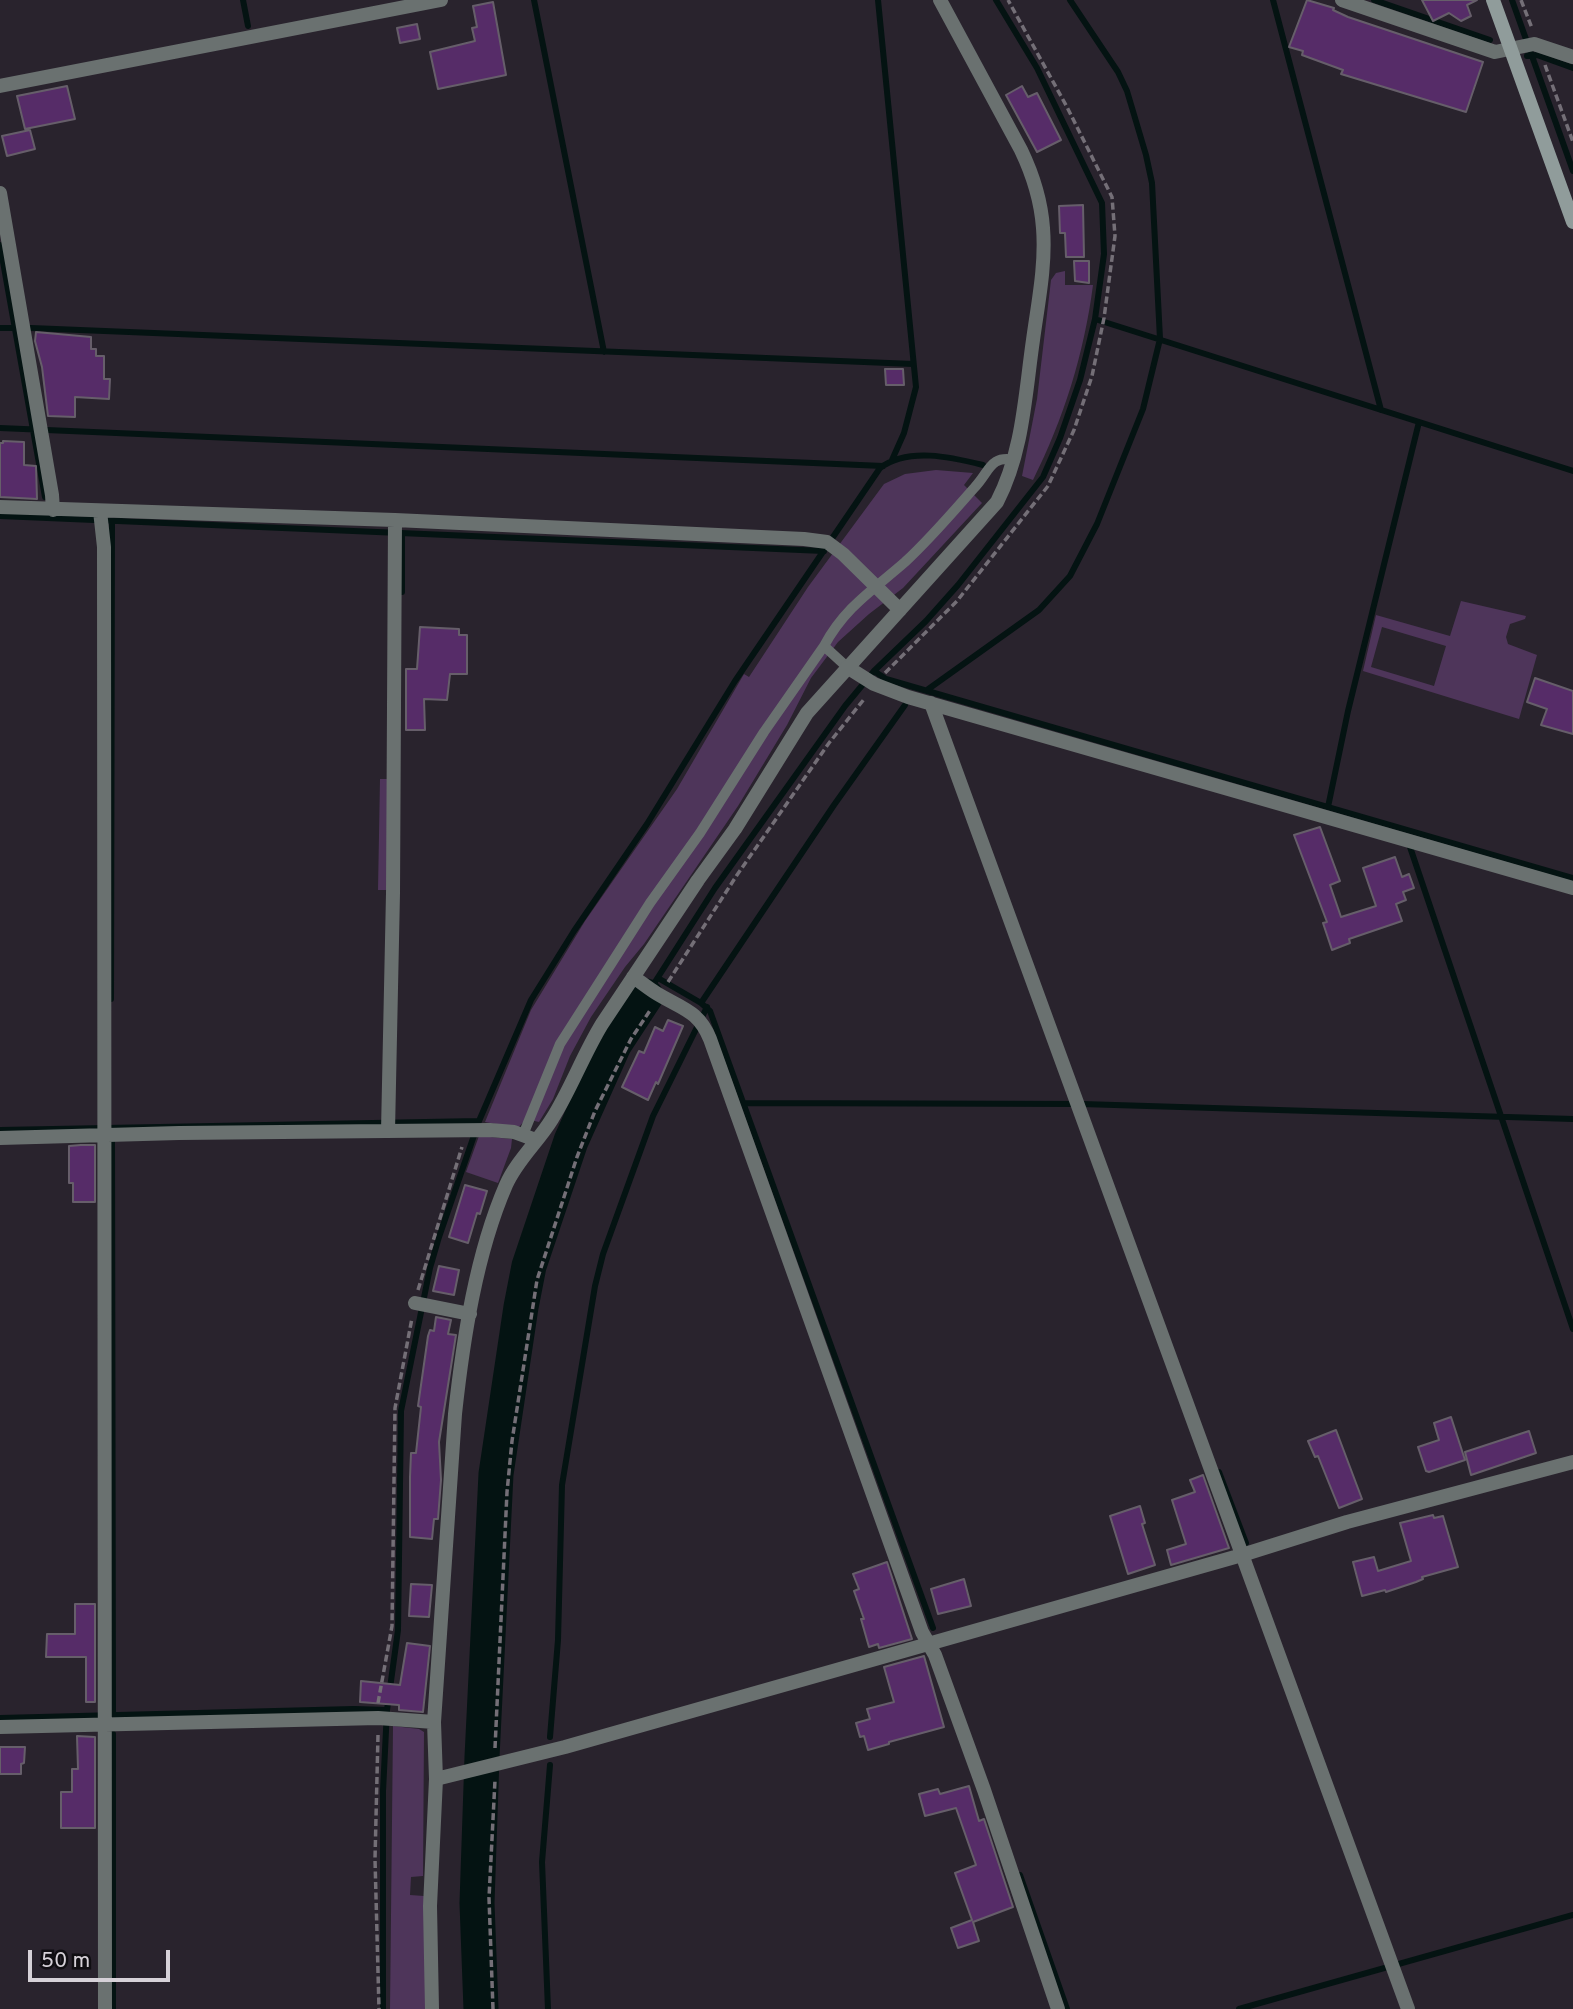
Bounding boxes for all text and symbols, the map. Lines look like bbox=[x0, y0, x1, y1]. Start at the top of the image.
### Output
scale bar bbox=[32, 1936, 173, 1980]
text: 50 m bbox=[41, 1948, 90, 1975]

